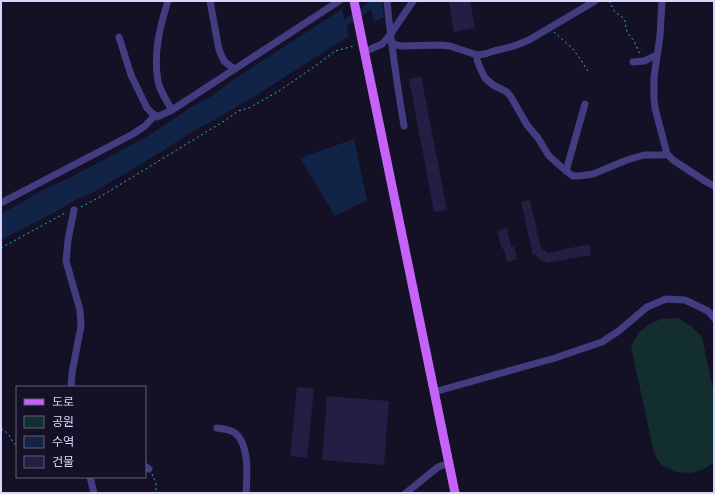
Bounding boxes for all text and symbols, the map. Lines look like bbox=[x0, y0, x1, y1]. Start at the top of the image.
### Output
legend bbox=[16, 386, 146, 478]
text: 도로 bbox=[52, 395, 74, 409]
text: 공원 bbox=[52, 415, 74, 429]
text: 수역 bbox=[52, 435, 74, 449]
text: 건물 bbox=[52, 455, 74, 469]

